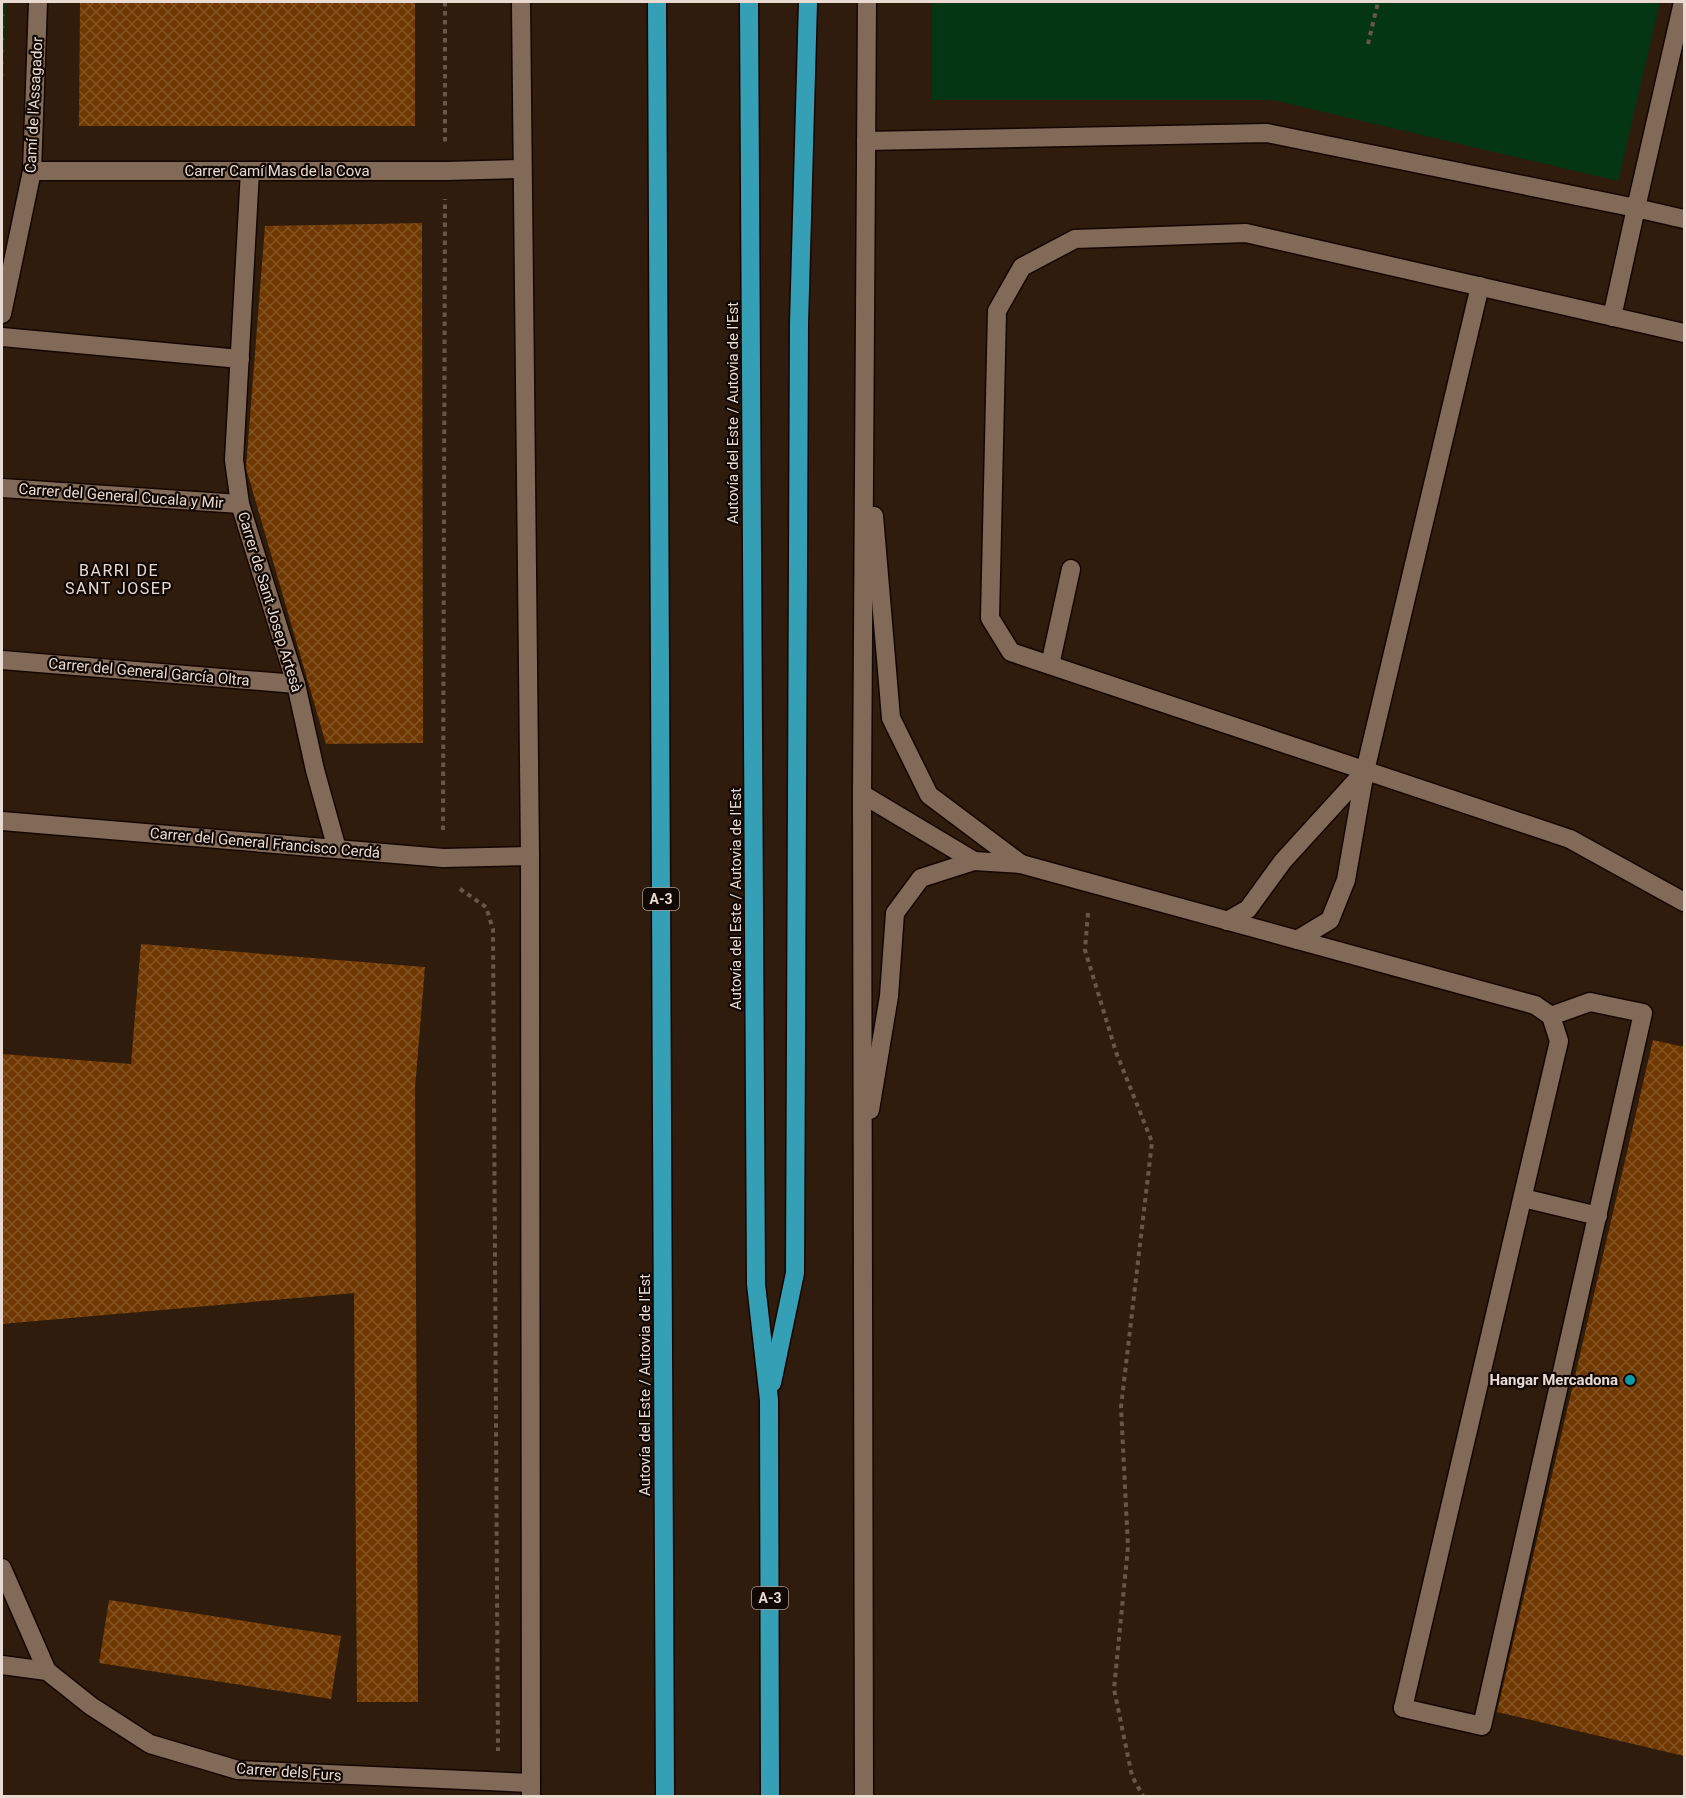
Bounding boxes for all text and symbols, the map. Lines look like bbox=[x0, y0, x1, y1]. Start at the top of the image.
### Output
street label: Camí de l'Assagador bbox=[21, 37, 47, 173]
street label: Carrer Camí Mas de la Cova bbox=[184, 162, 370, 180]
street label: Autovía del Este / Autovia de l'Est bbox=[724, 302, 742, 524]
street label: Carrer del General Cucala y Mir bbox=[18, 480, 224, 512]
street label: Carrer de Sant Josep Artesà bbox=[234, 510, 306, 694]
district label: BARRI DE SANT JOSEP bbox=[65, 561, 173, 598]
street label: Carrer del General García Oltra bbox=[48, 654, 250, 690]
street label: Autovía del Este / Autovia de l'Est bbox=[727, 788, 745, 1010]
street label: Carrer del General Francisco Cerdá bbox=[149, 824, 381, 862]
road number: A-3 bbox=[643, 888, 679, 910]
street label: Autovía del Este / Autovia de l'Est bbox=[636, 1274, 654, 1496]
place label: Hangar Mercadona bbox=[1489, 1371, 1618, 1389]
marker: Hangar Mercadona bbox=[1623, 1373, 1637, 1387]
road number: A-3 bbox=[752, 1587, 788, 1609]
street label: Carrer dels Furs bbox=[236, 1759, 342, 1785]

